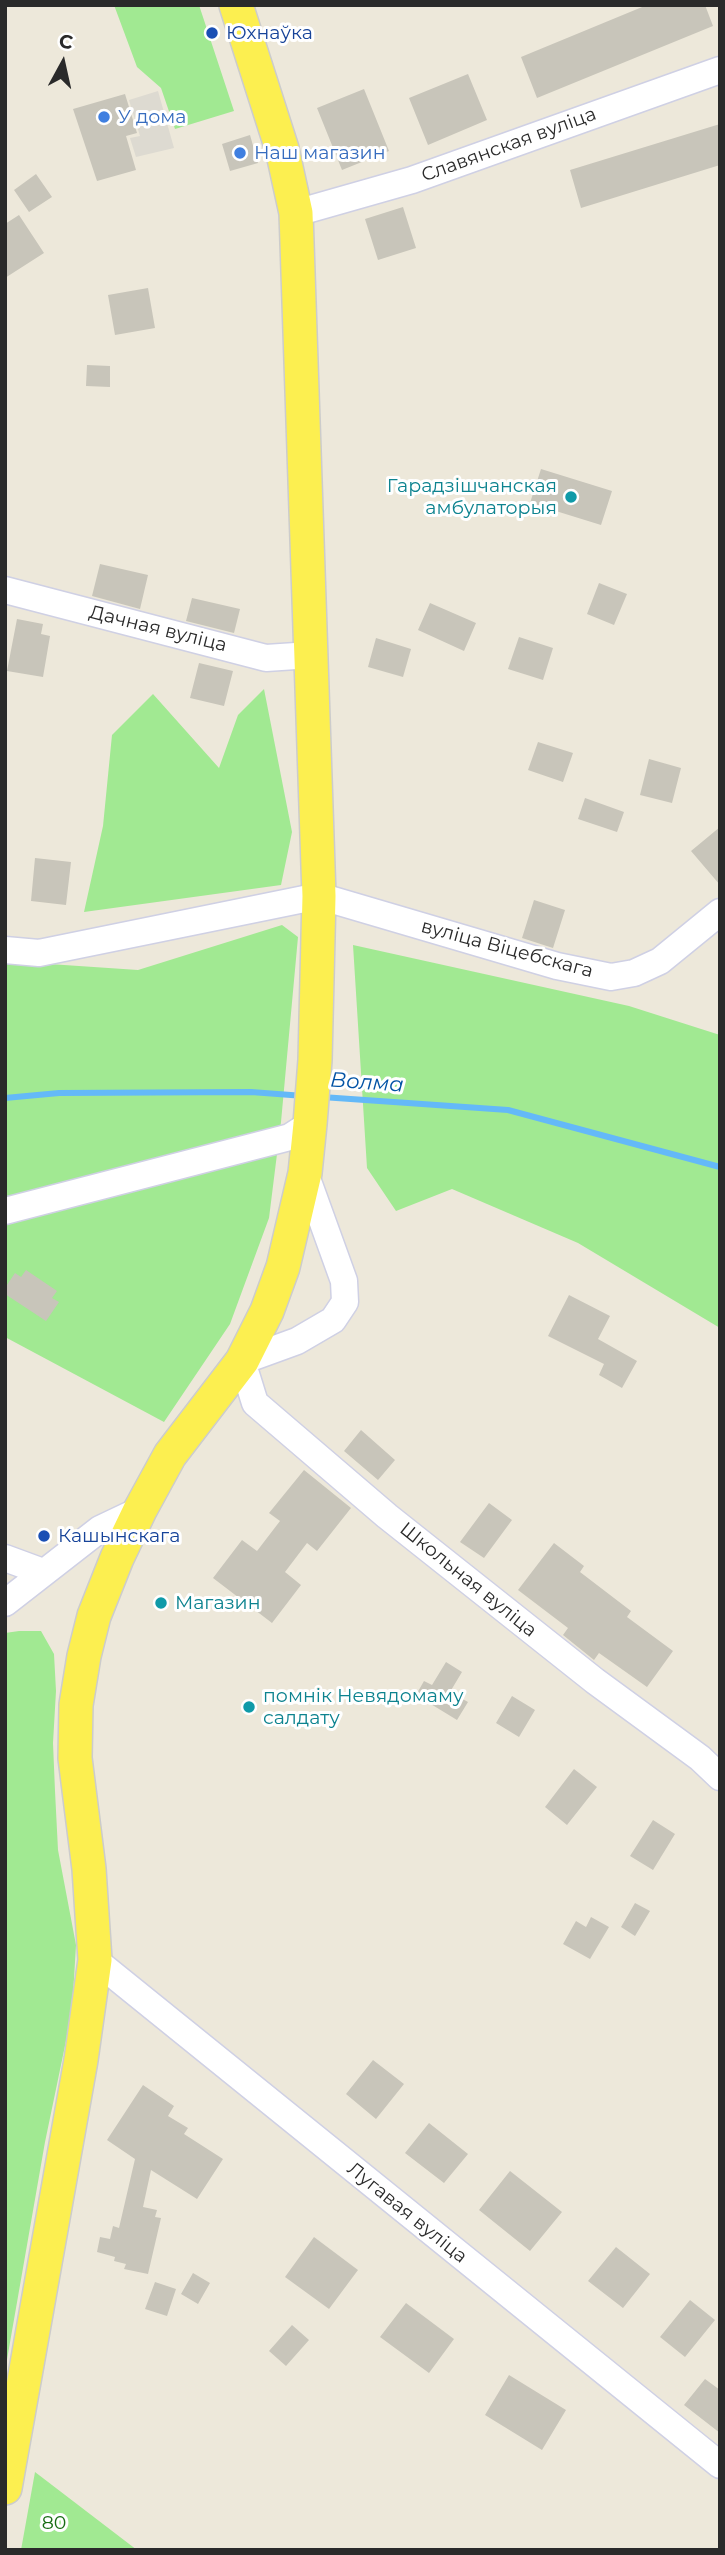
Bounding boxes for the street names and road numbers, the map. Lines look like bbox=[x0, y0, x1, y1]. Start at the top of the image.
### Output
street label: Славянская вуліца bbox=[419, 103, 599, 187]
street label: Дачная вуліца bbox=[87, 601, 229, 657]
street label: вуліца Віцебскага bbox=[418, 915, 596, 983]
street label: Школьная вуліца bbox=[395, 1518, 541, 1642]
street label: Лугавая вуліца bbox=[342, 2158, 472, 2268]

